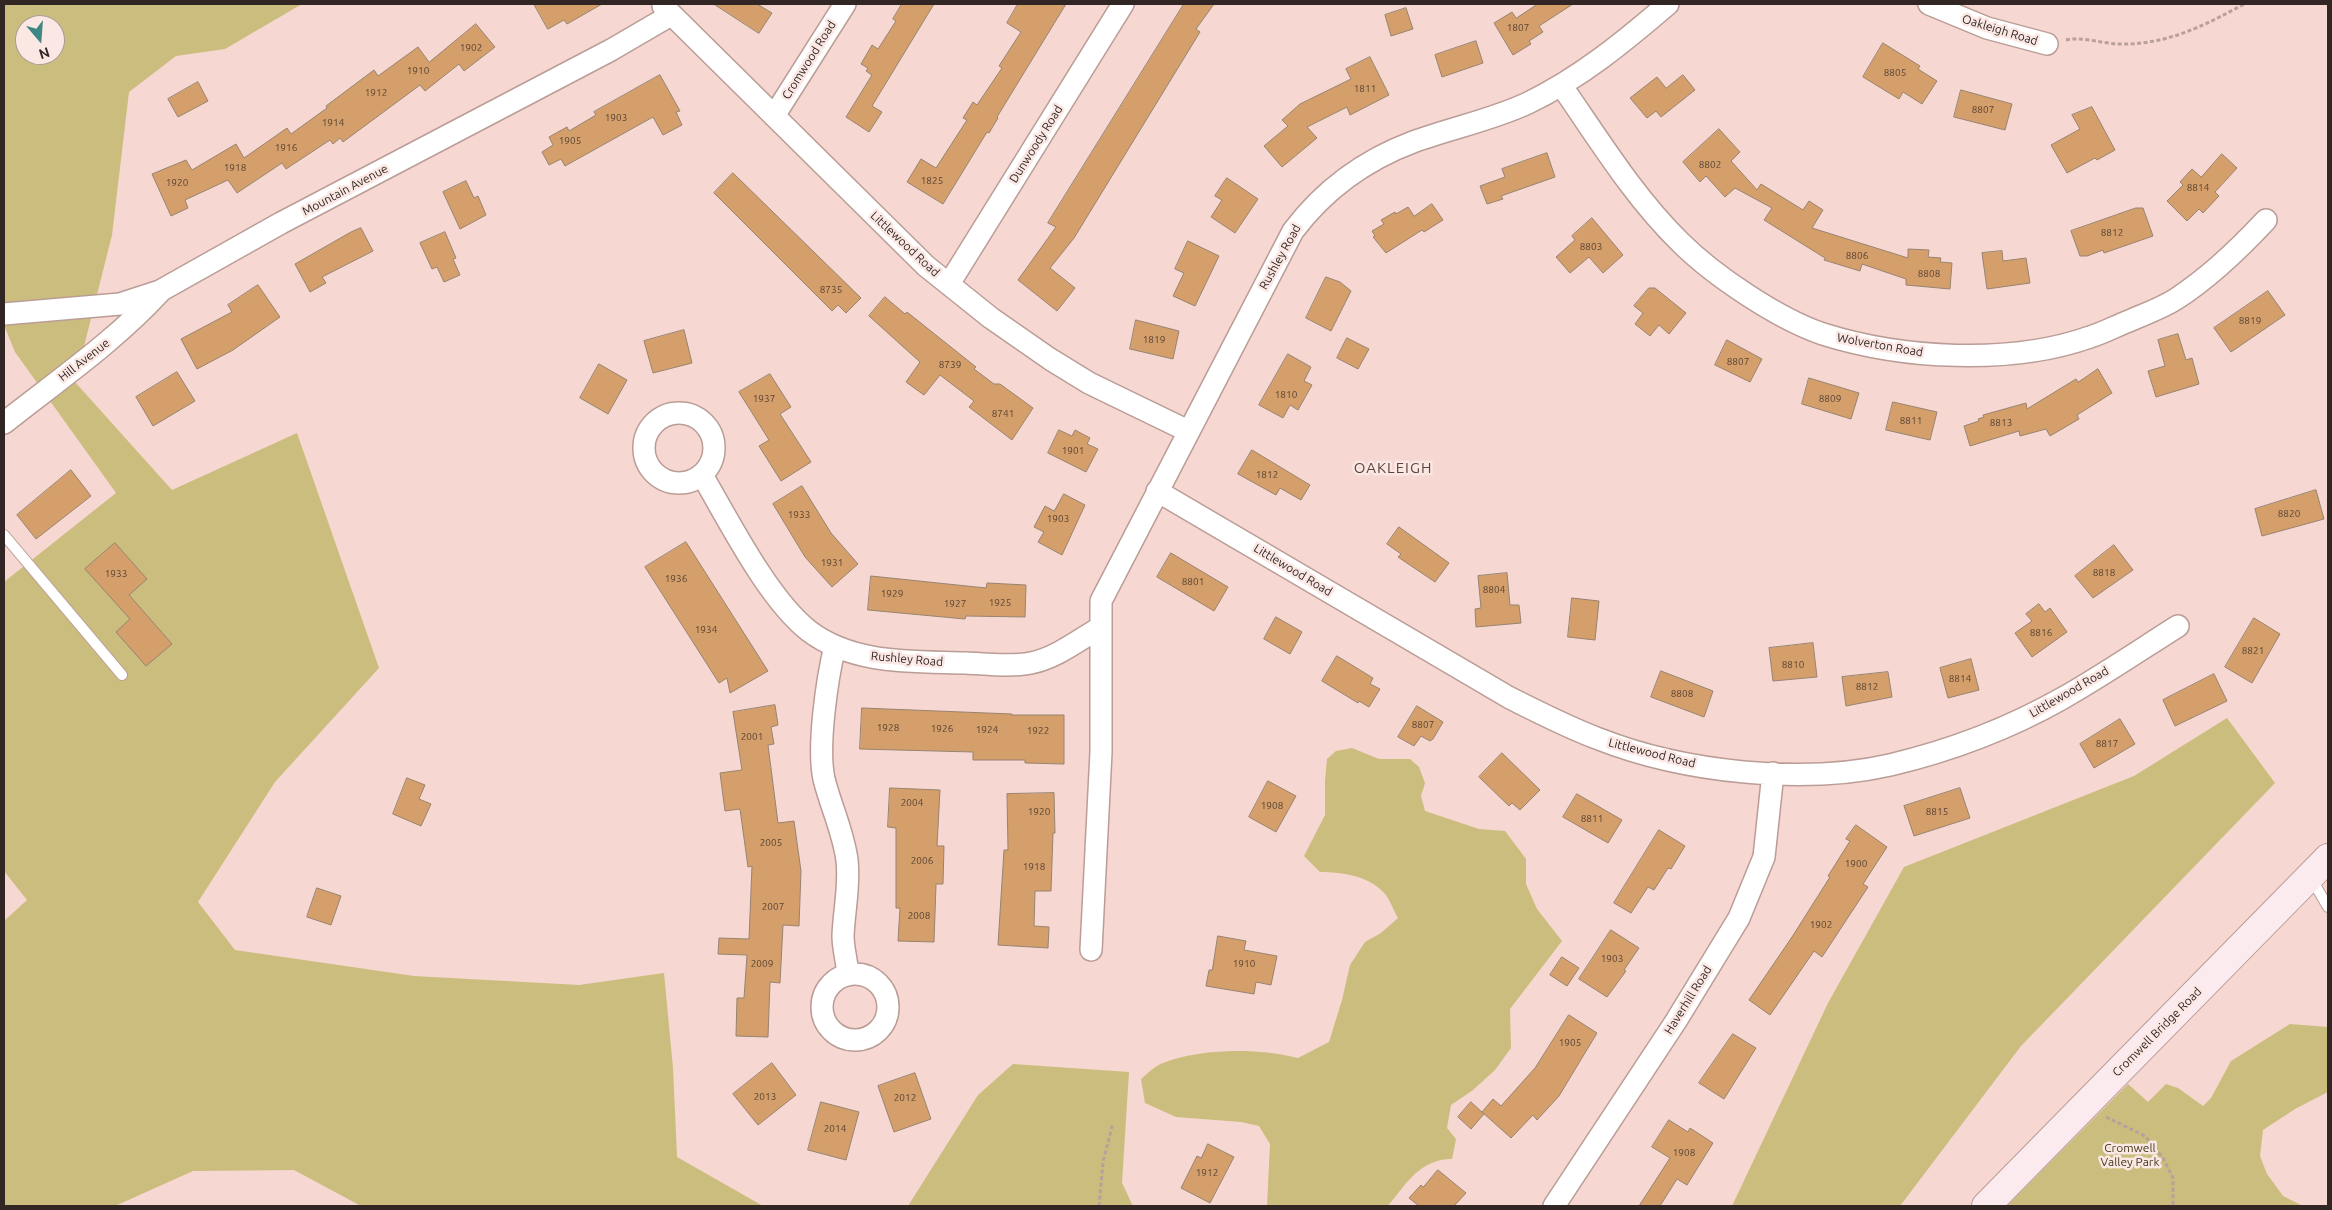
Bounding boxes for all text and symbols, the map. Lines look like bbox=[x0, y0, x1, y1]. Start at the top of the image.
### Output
street label: Oakleigh Road bbox=[1960, 12, 2040, 48]
north arrow bbox=[15, 15, 65, 65]
street label: Cromwood Road bbox=[779, 18, 839, 102]
house number: 1807 bbox=[1507, 22, 1529, 34]
house number: 1902 bbox=[460, 42, 482, 54]
text: N bbox=[37, 44, 52, 63]
house number: 1910 bbox=[407, 65, 429, 77]
house number: 8805 bbox=[1884, 67, 1906, 79]
house number: 1811 bbox=[1354, 83, 1376, 95]
house number: 1912 bbox=[365, 87, 387, 99]
street label: Dunwoody Road bbox=[1006, 103, 1066, 185]
house number: 8807 bbox=[1972, 104, 1994, 116]
house number: 1903 bbox=[605, 112, 627, 124]
house number: 1914 bbox=[322, 117, 344, 129]
house number: 1905 bbox=[559, 135, 581, 147]
house number: 1916 bbox=[275, 142, 297, 154]
house number: 8802 bbox=[1699, 159, 1721, 171]
street label: Mountain Avenue bbox=[300, 161, 390, 219]
house number: 1918 bbox=[224, 162, 246, 174]
house number: 1825 bbox=[921, 175, 943, 187]
house number: 1920 bbox=[166, 177, 188, 189]
house number: 8814 bbox=[2187, 182, 2209, 194]
street label: Littlewood Road bbox=[868, 208, 942, 280]
street label: Rushley Road bbox=[1256, 222, 1304, 292]
house number: 8812 bbox=[2101, 227, 2123, 239]
house number: 8803 bbox=[1580, 241, 1602, 253]
house number: 8806 bbox=[1846, 250, 1868, 262]
house number: 8808 bbox=[1918, 268, 1940, 280]
house number: 8735 bbox=[820, 284, 842, 296]
house number: 8819 bbox=[2239, 315, 2261, 327]
street label: Wolverton Road bbox=[1836, 330, 1924, 360]
house number: 1819 bbox=[1143, 334, 1165, 346]
street label: Hill Avenue bbox=[56, 336, 112, 384]
house number: 8807 bbox=[1727, 356, 1749, 368]
house number: 8739 bbox=[939, 359, 961, 371]
house number: 1810 bbox=[1275, 389, 1297, 401]
house number: 1937 bbox=[753, 393, 775, 405]
house number: 8809 bbox=[1819, 393, 1841, 405]
house number: 8741 bbox=[992, 408, 1014, 420]
house number: 8811 bbox=[1900, 415, 1922, 427]
house number: 8813 bbox=[1990, 417, 2012, 429]
house number: 1901 bbox=[1062, 445, 1084, 457]
district label: OAKLEIGH bbox=[1353, 459, 1433, 477]
house number: 1812 bbox=[1256, 469, 1278, 481]
house number: 8820 bbox=[2278, 508, 2300, 520]
house number: 1933 bbox=[788, 509, 810, 521]
house number: 1903 bbox=[1047, 513, 1069, 525]
street label: Littlewood Road bbox=[1251, 541, 1335, 599]
house number: 1931 bbox=[821, 557, 843, 569]
house number: 8818 bbox=[2093, 567, 2115, 579]
house number: 1933 bbox=[105, 568, 127, 580]
house number: 1936 bbox=[665, 573, 687, 585]
house number: 8801 bbox=[1182, 576, 1204, 588]
house number: 8804 bbox=[1483, 584, 1505, 596]
house number: 1929 bbox=[881, 588, 903, 600]
house number: 1925 bbox=[989, 597, 1011, 609]
house number: 1927 bbox=[944, 598, 966, 610]
house number: 1934 bbox=[695, 624, 717, 636]
house number: 8816 bbox=[2030, 627, 2052, 639]
house number: 8821 bbox=[2242, 645, 2264, 657]
street label: Rushley Road bbox=[870, 649, 944, 669]
house number: 8810 bbox=[1782, 659, 1804, 671]
street label: Littlewood Road bbox=[2027, 664, 2111, 720]
house number: 8814 bbox=[1949, 673, 1971, 685]
house number: 8812 bbox=[1856, 681, 1878, 693]
house number: 8808 bbox=[1671, 688, 1693, 700]
house number: 8807 bbox=[1412, 719, 1434, 731]
house number: 1928 bbox=[877, 722, 899, 734]
house number: 1926 bbox=[931, 723, 953, 735]
house number: 1924 bbox=[976, 724, 998, 736]
house number: 1922 bbox=[1027, 725, 1049, 737]
house number: 2001 bbox=[741, 731, 763, 743]
street label: Littlewood Road bbox=[1607, 735, 1697, 771]
house number: 8817 bbox=[2096, 738, 2118, 750]
house number: 2004 bbox=[901, 797, 923, 809]
house number: 1908 bbox=[1261, 800, 1283, 812]
house number: 1920 bbox=[1028, 806, 1050, 818]
house number: 8815 bbox=[1926, 806, 1948, 818]
house number: 8811 bbox=[1581, 813, 1603, 825]
house number: 2005 bbox=[760, 837, 782, 849]
house number: 2006 bbox=[911, 855, 933, 867]
house number: 1900 bbox=[1845, 858, 1867, 870]
house number: 1918 bbox=[1023, 861, 1045, 873]
house number: 2007 bbox=[762, 901, 784, 913]
house number: 2008 bbox=[908, 910, 930, 922]
house number: 1902 bbox=[1810, 919, 1832, 931]
house number: 1903 bbox=[1601, 953, 1623, 965]
house number: 2009 bbox=[751, 958, 773, 970]
house number: 1910 bbox=[1233, 958, 1255, 970]
street label: Haverhill Road bbox=[1661, 963, 1715, 1037]
street label: Cromwell Bridge Road bbox=[2109, 984, 2205, 1080]
house number: 1905 bbox=[1559, 1037, 1581, 1049]
house number: 2013 bbox=[754, 1091, 776, 1103]
house number: 2012 bbox=[894, 1092, 916, 1104]
house number: 2014 bbox=[824, 1123, 846, 1135]
park label: Cromwell Valley Park bbox=[2101, 1141, 2159, 1169]
house number: 1908 bbox=[1673, 1147, 1695, 1159]
house number: 1912 bbox=[1196, 1167, 1218, 1179]

